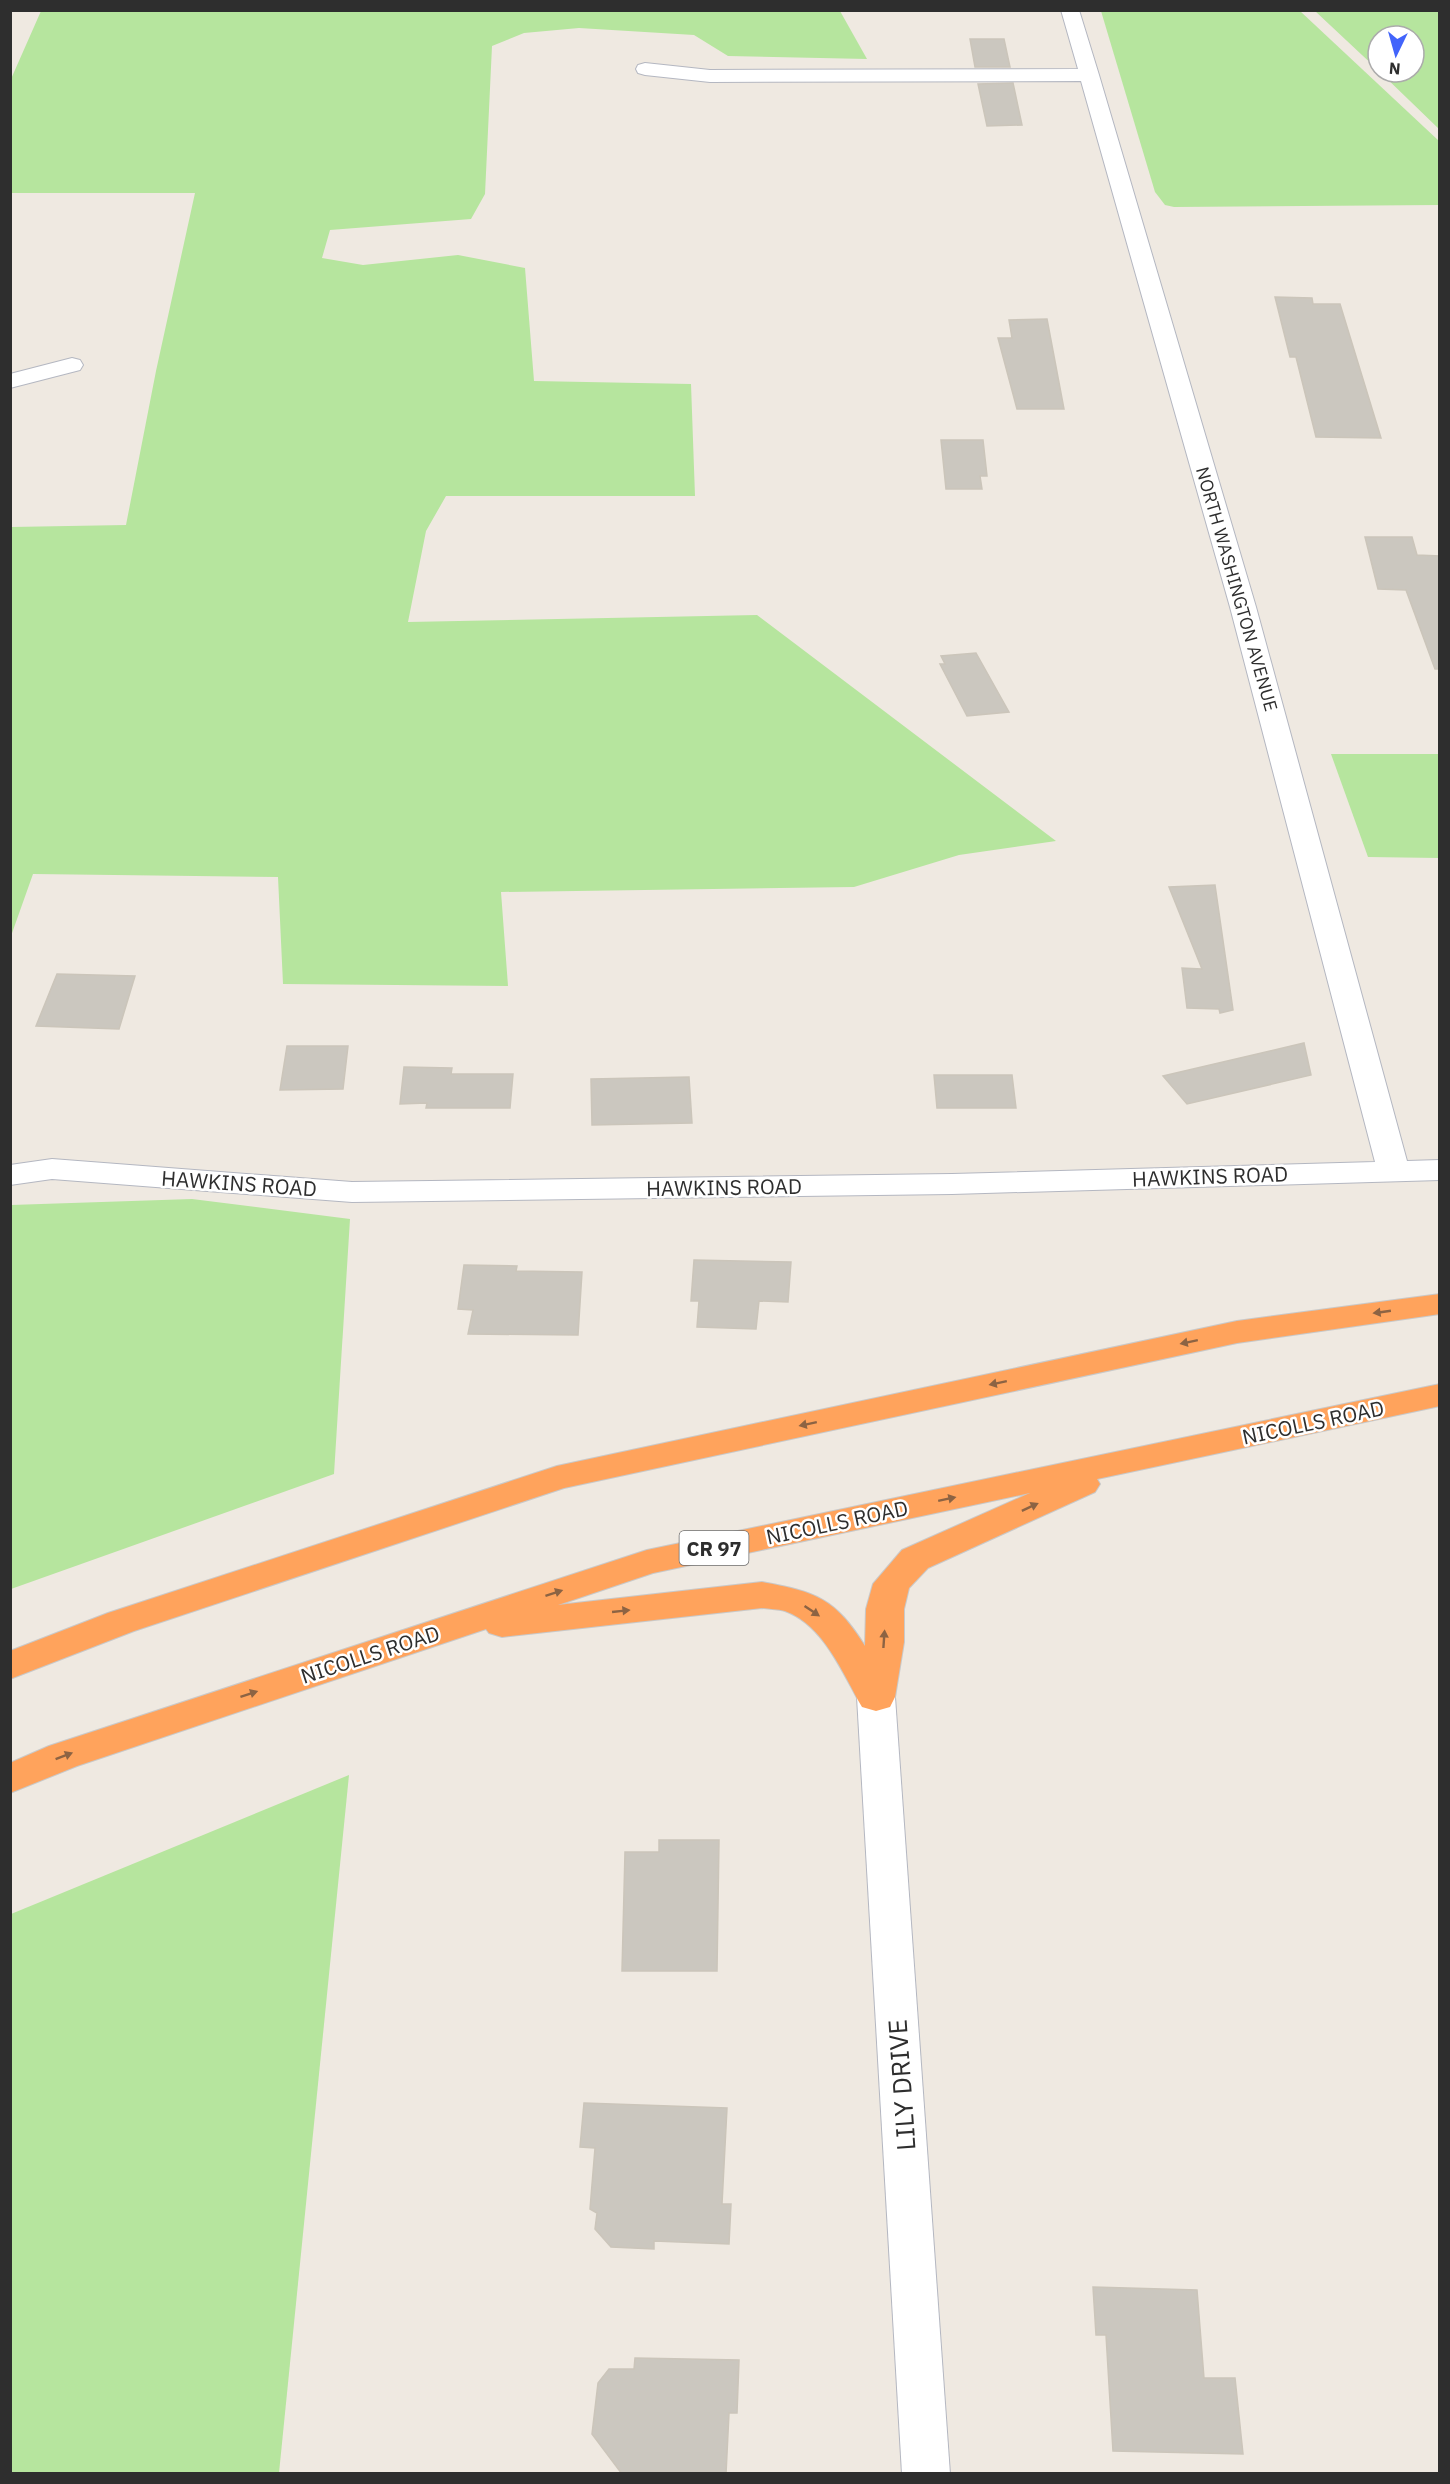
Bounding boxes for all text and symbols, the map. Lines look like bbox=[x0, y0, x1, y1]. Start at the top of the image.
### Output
north arrow bbox=[1366, 24, 1426, 84]
text: N bbox=[1388, 58, 1401, 79]
street label: NORTH WASHINGTON AVENUE bbox=[1191, 464, 1283, 714]
street label: HAWKINS ROAD bbox=[1132, 1159, 1288, 1193]
street label: HAWKINS ROAD bbox=[160, 1164, 318, 1202]
street label: HAWKINS ROAD bbox=[646, 1172, 802, 1202]
one-way arrow bbox=[1372, 1307, 1391, 1316]
one-way arrow bbox=[1179, 1338, 1198, 1347]
one-way arrow bbox=[989, 1379, 1008, 1388]
street label: NICOLLS ROAD bbox=[1239, 1393, 1387, 1451]
one-way arrow bbox=[798, 1420, 817, 1429]
street label: NICOLLS ROAD bbox=[763, 1493, 911, 1551]
one-way arrow bbox=[938, 1494, 957, 1503]
one-way arrow bbox=[1022, 1503, 1039, 1512]
road number: CR 97 bbox=[680, 1531, 748, 1565]
one-way arrow bbox=[545, 1588, 563, 1597]
one-way arrow bbox=[803, 1605, 819, 1617]
one-way arrow bbox=[611, 1606, 630, 1616]
street label: NICOLLS ROAD bbox=[297, 1618, 443, 1690]
one-way arrow bbox=[880, 1629, 889, 1648]
one-way arrow bbox=[240, 1689, 258, 1698]
one-way arrow bbox=[56, 1751, 74, 1761]
street label: LILY DRIVE bbox=[879, 2018, 923, 2152]

